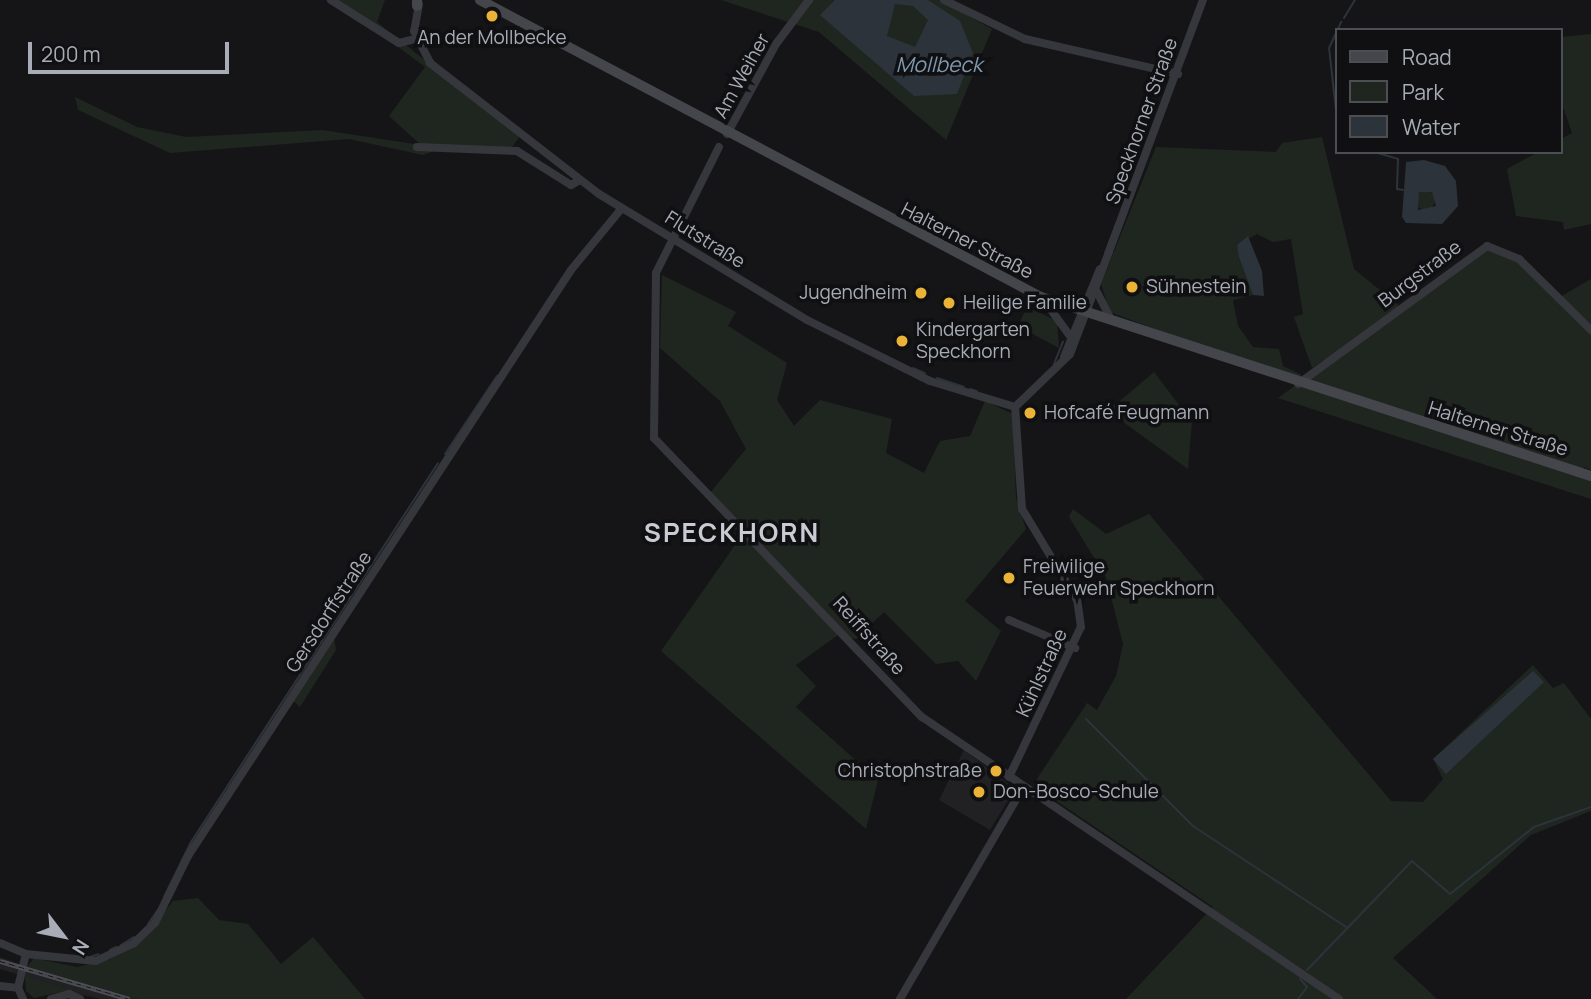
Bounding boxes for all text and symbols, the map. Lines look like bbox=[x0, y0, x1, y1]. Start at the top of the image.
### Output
marker: An der Mollbecke bbox=[484, 8, 500, 24]
place label: An der Mollbecke bbox=[417, 27, 567, 49]
scale bar bbox=[32, 28, 233, 72]
legend bbox=[1336, 28, 1563, 154]
street label: Am Weiher bbox=[709, 30, 775, 122]
street label: Speckhorner Straße bbox=[1101, 35, 1183, 207]
text: 200 m bbox=[41, 40, 101, 68]
text: Road bbox=[1402, 43, 1452, 71]
water label: Mollbeck bbox=[896, 51, 982, 77]
text: Park bbox=[1402, 78, 1444, 106]
text: Water bbox=[1402, 113, 1460, 141]
street label: Halterner Straße bbox=[897, 198, 1037, 284]
street label: Flutstraße bbox=[661, 206, 749, 274]
street label: Burgstraße bbox=[1374, 235, 1466, 313]
place label: Sühnestein bbox=[1146, 276, 1247, 298]
marker: Sühnestein bbox=[1124, 279, 1140, 295]
place label: Jugendheim bbox=[799, 282, 907, 304]
marker: Jugendheim bbox=[913, 285, 929, 301]
place label: Heilige Familie bbox=[963, 292, 1087, 314]
marker: Heilige Familie bbox=[941, 295, 957, 311]
place label: Kindergarten Speckhorn bbox=[916, 319, 1030, 363]
marker: Kindergarten Speckhorn bbox=[894, 333, 910, 349]
street label: Halterner Straße bbox=[1425, 397, 1571, 461]
place label: Hofcafé Feugmann bbox=[1044, 402, 1209, 424]
marker: Hofcafé Feugmann bbox=[1022, 405, 1038, 421]
district label: SPECKHORN bbox=[645, 517, 819, 549]
street label: Gersdorffstraße bbox=[281, 547, 377, 677]
place label: Freiwilige Feuerwehr Speckhorn bbox=[1023, 556, 1215, 600]
marker: Freiwilige Feuerwehr Speckhorn bbox=[1001, 570, 1017, 586]
street label: Reiffstraße bbox=[828, 592, 910, 680]
street label: Kühlstraße bbox=[1012, 625, 1072, 721]
place label: Christophstraße bbox=[838, 760, 982, 782]
marker: Christophstraße bbox=[988, 763, 1004, 779]
place label: Don-Bosco-Schule bbox=[993, 781, 1159, 803]
marker: Don-Bosco-Schule bbox=[971, 784, 987, 800]
north arrow bbox=[28, 901, 98, 971]
text: N bbox=[66, 934, 95, 960]

